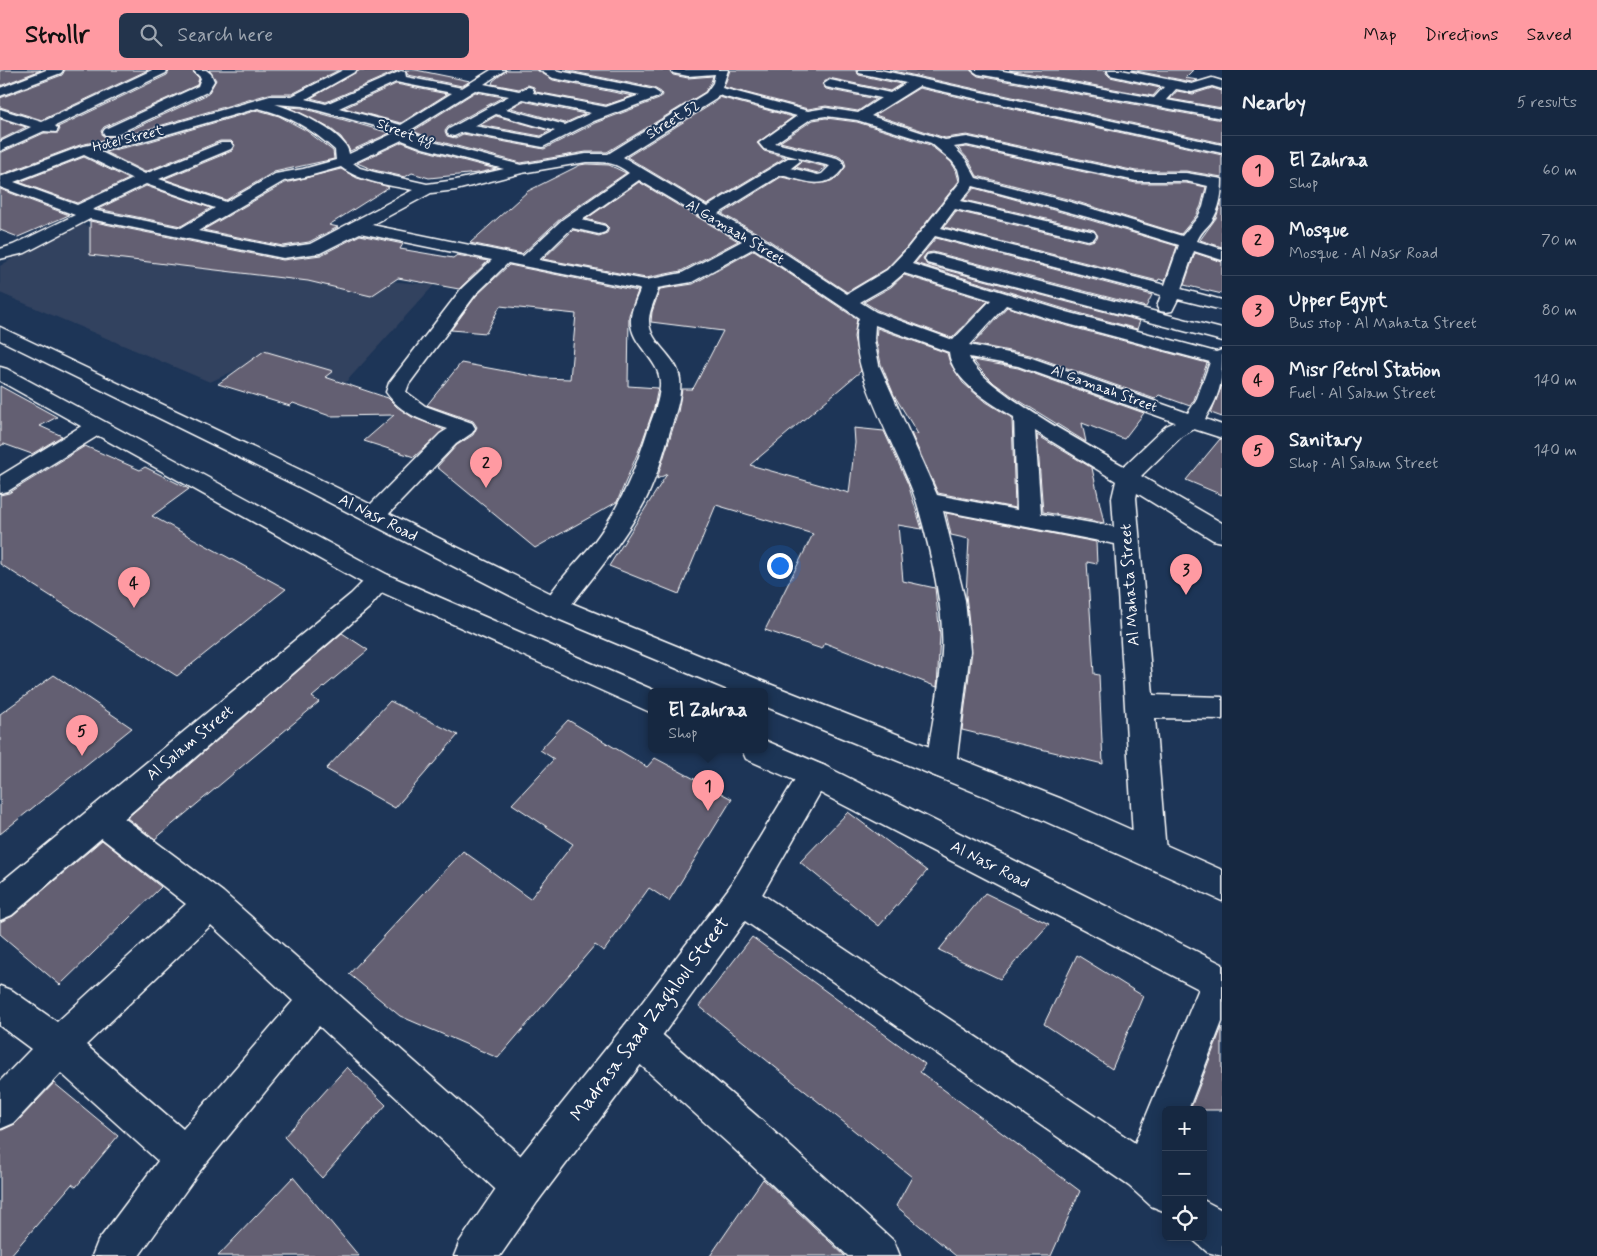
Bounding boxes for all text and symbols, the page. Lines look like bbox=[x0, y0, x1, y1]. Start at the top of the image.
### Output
search box bbox=[119, 13, 469, 58]
text: Strollr bbox=[25, 20, 89, 51]
icon: search bbox=[137, 21, 165, 49]
text: Search here bbox=[177, 23, 273, 48]
text: Map bbox=[1364, 23, 1397, 47]
text: Directions bbox=[1425, 23, 1499, 47]
text: Saved bbox=[1527, 23, 1572, 47]
text: Nearby bbox=[1242, 89, 1306, 117]
text: 5 results bbox=[1517, 92, 1577, 113]
street label: Street 52 bbox=[643, 97, 703, 143]
street label: Street 48 bbox=[374, 114, 436, 154]
street label: Hotel Street bbox=[91, 121, 166, 156]
text: El Zahraa bbox=[1289, 148, 1368, 173]
text: 1 bbox=[1254, 160, 1262, 181]
text: 60 m bbox=[1543, 160, 1577, 181]
text: Shop bbox=[1289, 173, 1318, 194]
street label: Al Gamaah Street bbox=[682, 196, 788, 268]
text: Mosque bbox=[1289, 218, 1349, 243]
text: 2 bbox=[1254, 230, 1262, 251]
text: 70 m bbox=[1541, 230, 1577, 251]
text: Mosque · Al Nasr Road bbox=[1289, 243, 1438, 264]
text: Upper Egypt bbox=[1289, 288, 1387, 313]
text: 3 bbox=[1254, 300, 1262, 321]
text: 80 m bbox=[1542, 300, 1577, 321]
text: Bus stop · Al Mahata Street bbox=[1289, 313, 1477, 334]
text: Misr Petrol Station bbox=[1289, 358, 1440, 383]
street label: Al Gamaah Street bbox=[1048, 361, 1160, 417]
text: 4 bbox=[1253, 370, 1263, 391]
text: 140 m bbox=[1533, 370, 1577, 391]
text: Fuel · Al Salam Street bbox=[1289, 383, 1436, 404]
text: Sanitary bbox=[1289, 428, 1362, 453]
text: 5 bbox=[1253, 440, 1263, 461]
text: 140 m bbox=[1533, 440, 1577, 461]
pin: 2 bbox=[470, 447, 502, 488]
text: Shop · Al Salam Street bbox=[1289, 453, 1438, 474]
street label: Al Nasr Road bbox=[335, 489, 421, 547]
street label: Al Mahata Street bbox=[1115, 523, 1145, 647]
your location bbox=[767, 553, 793, 579]
pin: 3 bbox=[1170, 554, 1202, 595]
pin: 4 bbox=[118, 567, 150, 608]
popup bbox=[648, 688, 768, 753]
text: El Zahraa bbox=[668, 698, 748, 723]
street label: Al Salam Street bbox=[142, 700, 238, 786]
pin: 5 bbox=[66, 715, 98, 756]
text: Shop bbox=[668, 723, 698, 744]
pin: 1 bbox=[692, 770, 724, 811]
street label: Al Nasr Road bbox=[947, 836, 1033, 894]
street label: Madrasa Saad Zaghloul Street bbox=[565, 912, 738, 1128]
map controls bbox=[1162, 1106, 1207, 1241]
button: + bbox=[1162, 1106, 1207, 1151]
button: − bbox=[1162, 1151, 1207, 1196]
button: locate bbox=[1162, 1196, 1207, 1241]

